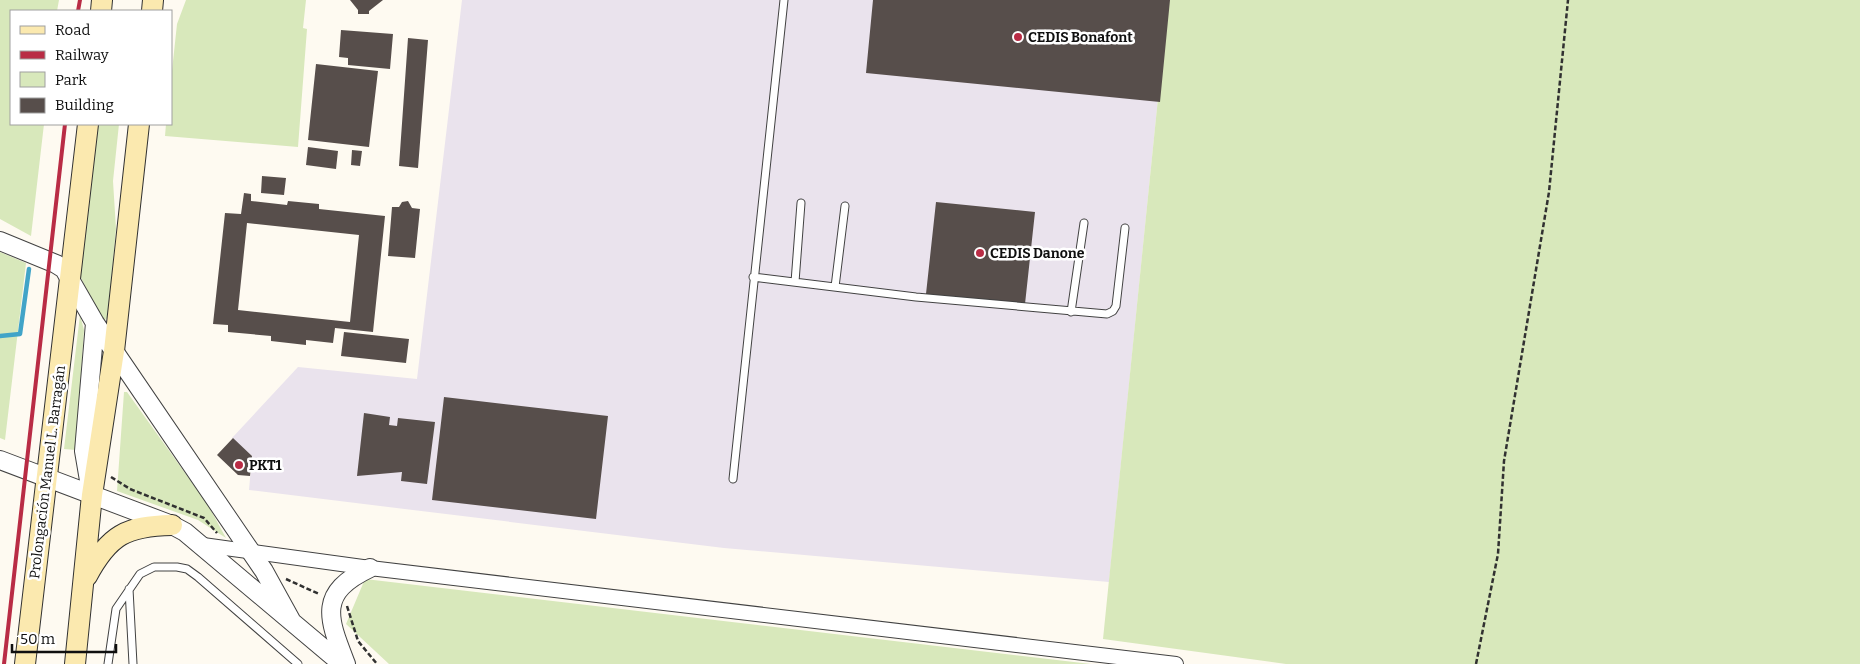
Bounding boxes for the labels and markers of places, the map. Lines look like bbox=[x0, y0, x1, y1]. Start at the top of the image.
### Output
place label: CEDIS Bonafont bbox=[1028, 29, 1133, 46]
marker: CEDIS Bonafont bbox=[1012, 31, 1024, 43]
place label: CEDIS Danone bbox=[990, 245, 1085, 262]
marker: CEDIS Danone bbox=[974, 247, 986, 259]
place label: PKT1 bbox=[249, 457, 282, 474]
marker: PKT1 bbox=[233, 459, 245, 471]

